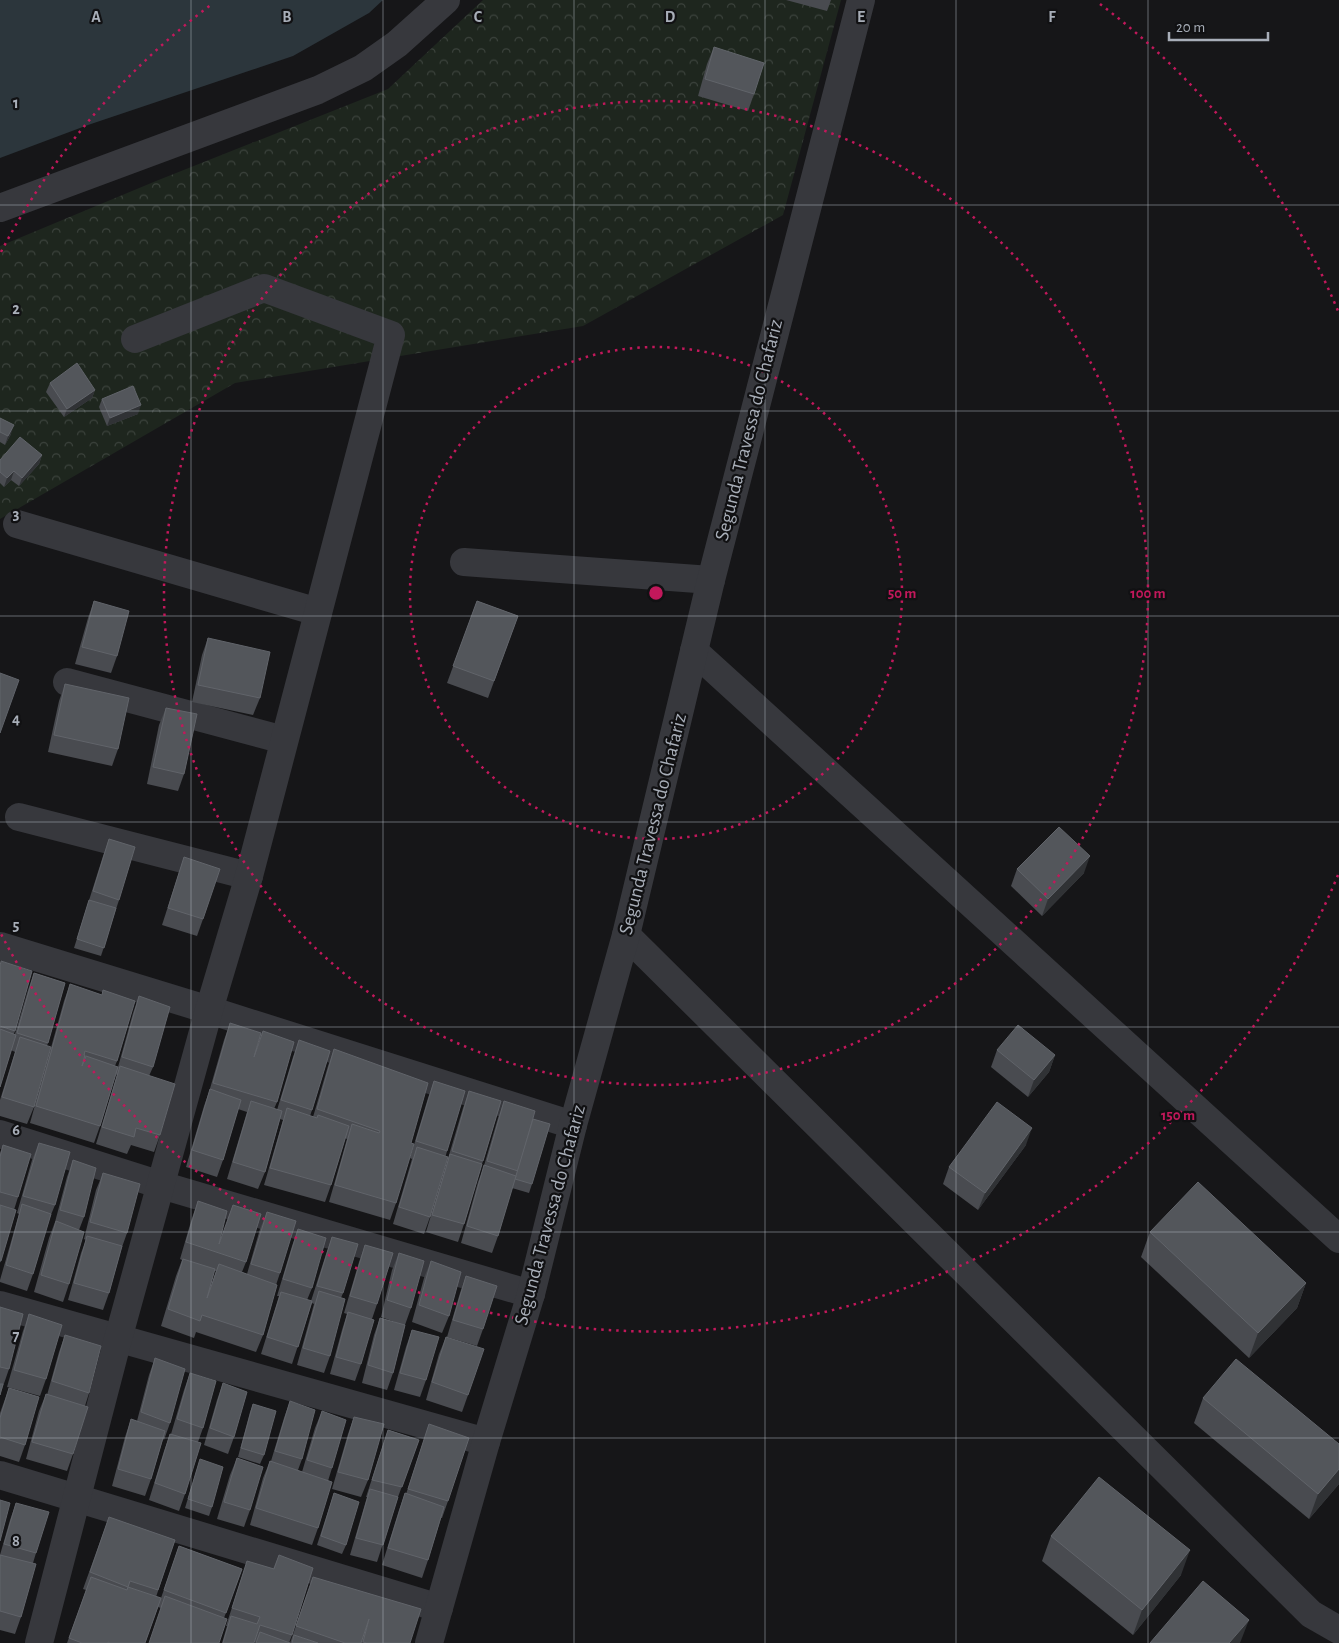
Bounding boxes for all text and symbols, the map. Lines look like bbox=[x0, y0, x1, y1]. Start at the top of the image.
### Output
text: A bbox=[91, 9, 101, 25]
text: B bbox=[282, 9, 292, 25]
text: C bbox=[474, 9, 483, 25]
text: D bbox=[665, 9, 676, 25]
text: E bbox=[857, 9, 865, 25]
text: F bbox=[1048, 9, 1056, 25]
scale bar bbox=[1169, 10, 1268, 42]
text: 20 m bbox=[1176, 20, 1205, 35]
text: 1 bbox=[13, 95, 19, 111]
text: 2 bbox=[12, 301, 20, 317]
street label: Segunda Travessa do Chafariz bbox=[712, 317, 786, 543]
text: 3 bbox=[13, 506, 20, 522]
centre of rings bbox=[647, 584, 665, 602]
text: 50 m bbox=[888, 586, 916, 601]
text: 100 m bbox=[1130, 586, 1166, 601]
text: 4 bbox=[12, 711, 20, 727]
street label: Segunda Travessa do Chafariz bbox=[616, 711, 690, 937]
text: 5 bbox=[13, 917, 20, 933]
street label: Segunda Travessa do Chafariz bbox=[511, 1103, 589, 1327]
text: 150 m bbox=[1161, 1108, 1195, 1123]
text: 6 bbox=[12, 1122, 20, 1138]
text: 7 bbox=[13, 1328, 20, 1344]
text: 8 bbox=[12, 1533, 20, 1549]

